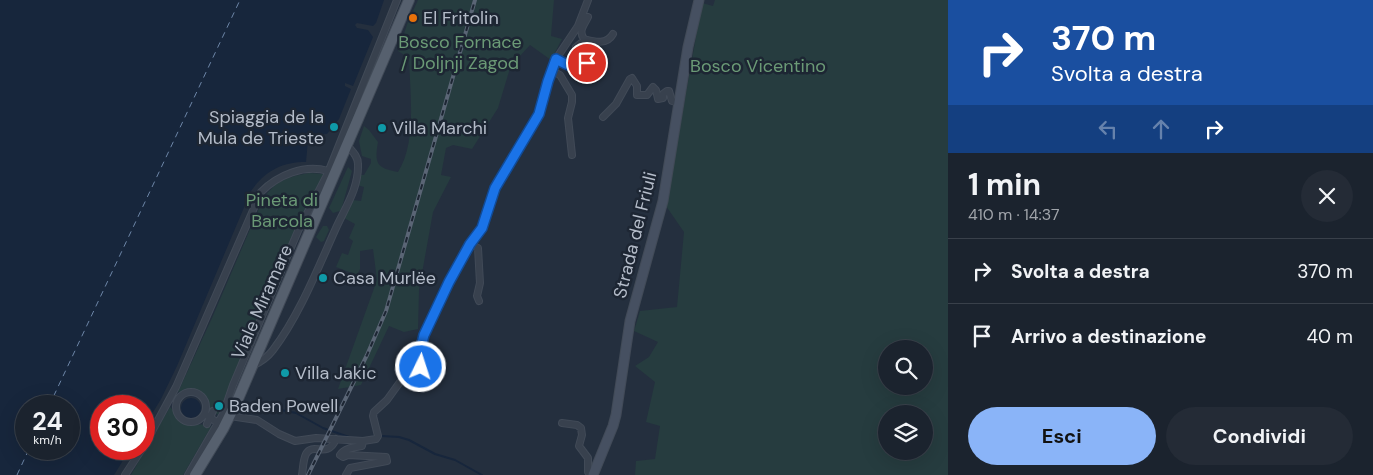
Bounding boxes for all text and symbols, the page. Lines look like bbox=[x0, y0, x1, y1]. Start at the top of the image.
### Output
place label: El Fritolin bbox=[423, 6, 499, 30]
marker: El Fritolin bbox=[407, 12, 419, 24]
text: 370 m bbox=[1051, 15, 1156, 61]
icon: right bbox=[968, 20, 1033, 85]
park label: Bosco Fornace / Doljnji Zagod bbox=[398, 30, 522, 75]
pin bbox=[566, 42, 608, 84]
icon: arrive bbox=[573, 49, 601, 77]
park label: Bosco Vicentino bbox=[690, 54, 826, 78]
text: Svolta a destra bbox=[1051, 59, 1203, 88]
place label: Spiaggia de la Mula de Trieste bbox=[198, 105, 324, 150]
icon: left bbox=[1094, 115, 1122, 143]
icon: ahead bbox=[1147, 115, 1175, 143]
icon: right bbox=[1200, 115, 1228, 143]
place label: Villa Marchi bbox=[392, 116, 487, 140]
marker: Spiaggia de la Mula de Trieste bbox=[328, 121, 340, 133]
marker: Villa Marchi bbox=[376, 122, 388, 134]
text: 1 min bbox=[968, 165, 1041, 204]
street label: Strada del Friuli bbox=[608, 169, 662, 301]
button: close bbox=[1301, 170, 1353, 222]
park label: Pineta di Barcola bbox=[246, 188, 318, 233]
text: 410 m · 14:37 bbox=[968, 204, 1060, 225]
street label: Viale Miramare bbox=[226, 241, 298, 363]
icon: right bbox=[968, 257, 996, 285]
text: Svolta a destra bbox=[1011, 259, 1150, 284]
text: 370 m bbox=[1297, 259, 1353, 284]
place label: Casa Murlëe bbox=[333, 266, 436, 290]
marker: Casa Murlëe bbox=[317, 272, 329, 284]
icon: arrive bbox=[968, 322, 996, 350]
text: Arrivo a destinazione bbox=[1011, 324, 1206, 349]
text: 40 m bbox=[1306, 324, 1353, 349]
position arrow bbox=[394, 340, 446, 392]
map controls bbox=[878, 340, 933, 460]
button: search bbox=[878, 340, 933, 395]
place label: Villa Jakic bbox=[295, 361, 376, 385]
marker: Villa Jakic bbox=[279, 367, 291, 379]
place label: Baden Powell bbox=[229, 394, 338, 418]
speed limit sign: 30 bbox=[90, 395, 155, 460]
marker: Baden Powell bbox=[213, 400, 225, 412]
text: 24 bbox=[32, 405, 63, 438]
button: layers bbox=[878, 405, 933, 460]
button: Esci bbox=[968, 407, 1156, 465]
button: Condividi bbox=[1166, 407, 1353, 465]
text: km/h bbox=[33, 432, 62, 448]

